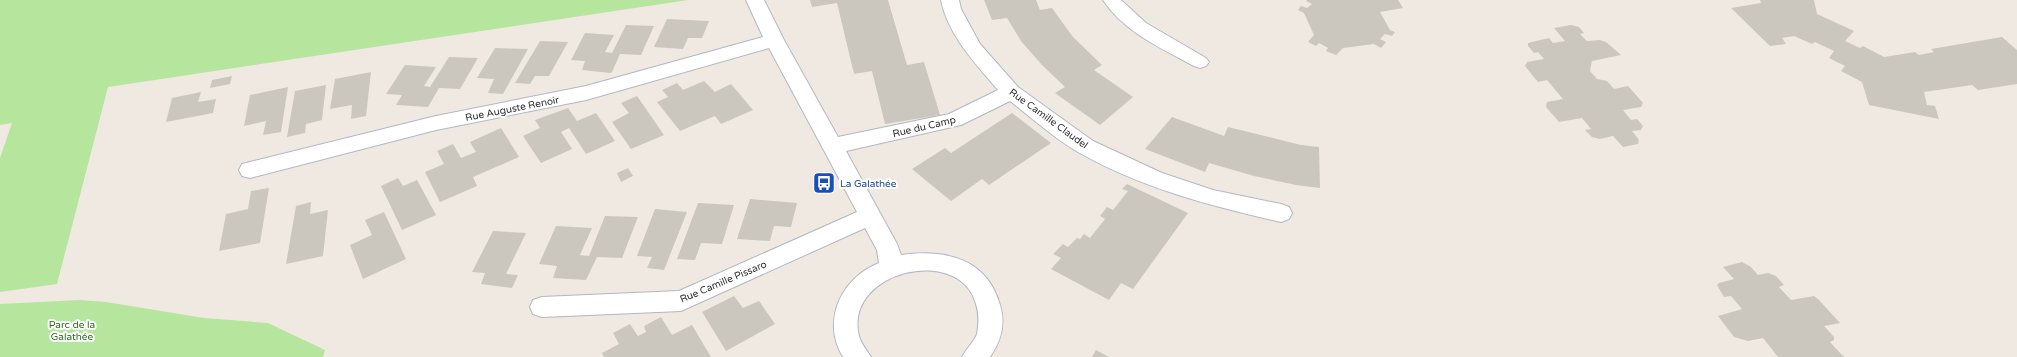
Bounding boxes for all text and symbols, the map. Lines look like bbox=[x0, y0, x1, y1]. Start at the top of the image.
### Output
street label: Rue Camille Claudel bbox=[1007, 86, 1090, 151]
street label: Rue Auguste Renoir bbox=[464, 94, 560, 124]
street label: Rue du Camp bbox=[891, 114, 957, 140]
bus stop icon: La Galathée bbox=[811, 170, 837, 196]
place label: La Galathée bbox=[840, 178, 897, 190]
street label: Rue Camille Pissaro bbox=[678, 258, 769, 306]
park label: Parc de la Galathée bbox=[49, 319, 95, 343]

